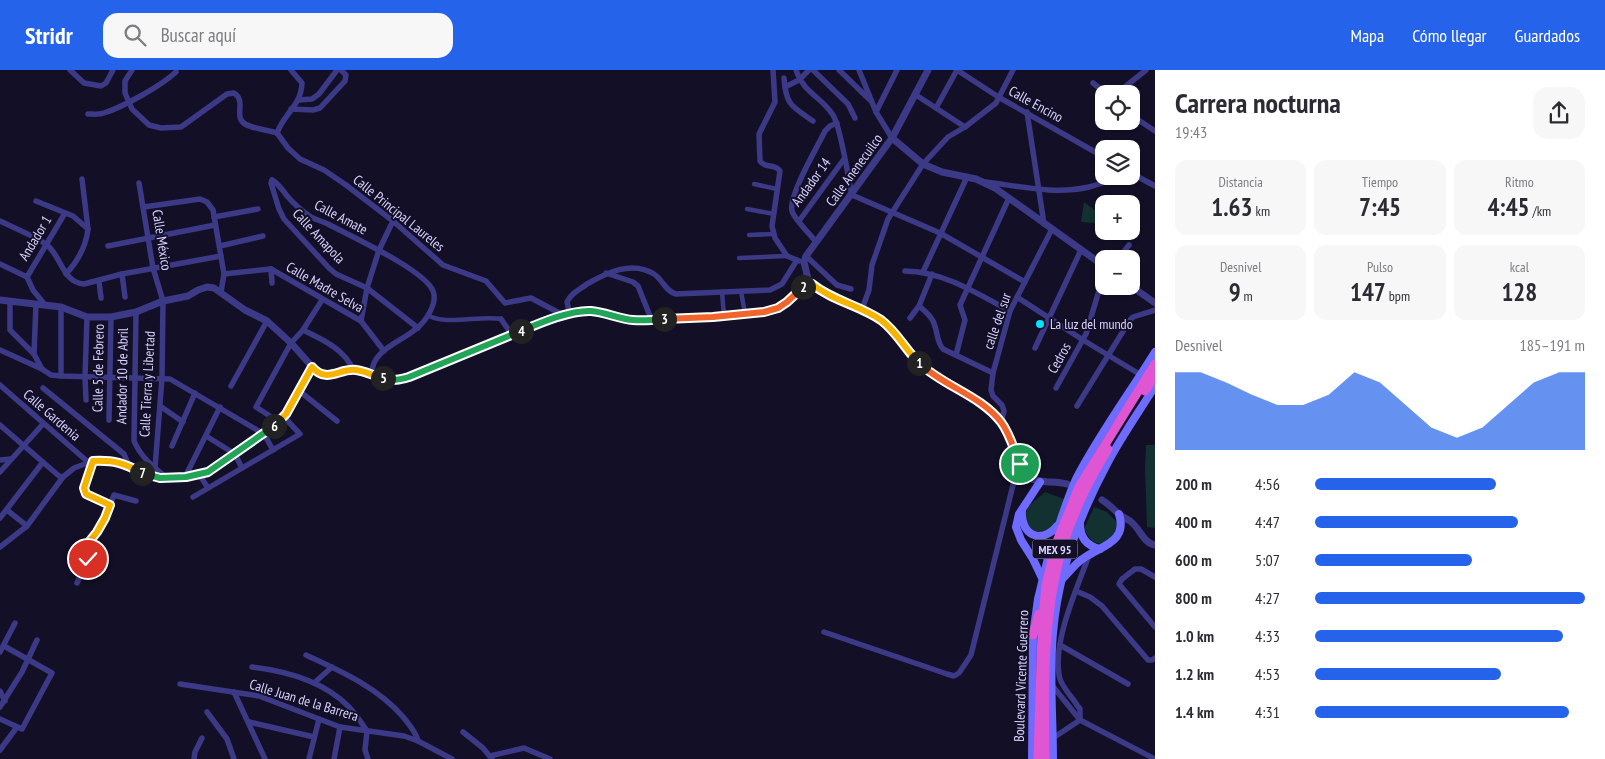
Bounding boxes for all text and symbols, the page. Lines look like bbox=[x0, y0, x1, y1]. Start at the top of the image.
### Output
search box bbox=[103, 13, 453, 58]
text: Stridr bbox=[25, 20, 73, 51]
icon: search bbox=[121, 21, 149, 49]
text: Buscar aquí bbox=[161, 23, 236, 47]
text: Mapa bbox=[1350, 24, 1384, 47]
text: Cómo llegar bbox=[1412, 24, 1487, 47]
text: Guardados bbox=[1515, 24, 1580, 47]
street label: Calle Encino bbox=[1006, 82, 1066, 126]
text: Carrera nocturna bbox=[1175, 84, 1341, 121]
map controls bbox=[1095, 85, 1140, 295]
button: locate bbox=[1095, 85, 1140, 130]
button: share bbox=[1533, 87, 1585, 139]
text: 19:43 bbox=[1175, 122, 1207, 142]
street label: Calle Anenecuilco bbox=[822, 130, 886, 210]
button: layers bbox=[1095, 140, 1140, 185]
street label: Andador 14 bbox=[787, 154, 835, 210]
street label: Calle Principal Laureles bbox=[350, 171, 449, 256]
text: Distancia bbox=[1218, 173, 1263, 191]
text: Tiempo bbox=[1362, 173, 1398, 191]
text: Ritmo bbox=[1505, 173, 1534, 191]
text: 1.63 bbox=[1211, 191, 1252, 223]
text: 7:45 bbox=[1359, 191, 1401, 223]
text: 4:45 bbox=[1487, 191, 1530, 223]
button: + bbox=[1095, 195, 1140, 240]
street label: Calle Amate bbox=[311, 196, 371, 239]
text: km bbox=[1252, 202, 1270, 220]
text: /km bbox=[1530, 202, 1551, 220]
street label: Calle Amapola bbox=[289, 205, 349, 267]
street label: Calle México bbox=[148, 208, 176, 272]
street label: Andador 1 bbox=[14, 212, 56, 264]
button: − bbox=[1095, 250, 1140, 295]
street label: Calle Madre Selva bbox=[283, 258, 367, 316]
text: Desnivel bbox=[1220, 258, 1261, 276]
text: Pulso bbox=[1367, 258, 1393, 276]
text: kcal bbox=[1510, 258, 1529, 276]
pin: 2 bbox=[790, 274, 816, 300]
text: 9 bbox=[1229, 276, 1241, 308]
text: 147 bbox=[1350, 276, 1386, 308]
text: 128 bbox=[1501, 276, 1537, 308]
text: 2 bbox=[800, 278, 807, 296]
text: m bbox=[1241, 287, 1253, 305]
text: bpm bbox=[1386, 287, 1410, 305]
street label: calle del sur bbox=[979, 290, 1015, 352]
pin: 3 bbox=[652, 306, 676, 332]
text: 3 bbox=[661, 310, 668, 328]
place label: La luz del mundo bbox=[1050, 315, 1133, 333]
pin: 4 bbox=[508, 318, 534, 344]
marker: La luz del mundo bbox=[1034, 318, 1046, 330]
text: 4 bbox=[518, 322, 525, 340]
street label: Calle 5 de Febrero bbox=[88, 324, 108, 412]
street label: Andador 10 de Abril bbox=[112, 327, 132, 424]
street label: Calle Tierra y Libertad bbox=[135, 330, 159, 438]
text: Desnivel bbox=[1175, 335, 1222, 355]
text: 185–191 m bbox=[1520, 335, 1585, 355]
street label: Cedros bbox=[1043, 339, 1075, 377]
pin: 1 bbox=[906, 350, 932, 376]
text: 1 bbox=[916, 354, 923, 372]
pin: 5 bbox=[370, 366, 396, 390]
text: 5 bbox=[380, 369, 387, 387]
street label: Calle Gardenia bbox=[20, 385, 84, 445]
pin: 6 bbox=[262, 414, 286, 438]
text: 6 bbox=[271, 417, 278, 435]
pin bbox=[999, 443, 1041, 485]
icon: arrive bbox=[1006, 450, 1034, 478]
pin: 7 bbox=[130, 460, 154, 486]
text: 7 bbox=[139, 464, 146, 482]
text: 200 m bbox=[1175, 474, 1212, 494]
text: 4:56 bbox=[1255, 474, 1280, 494]
text: 400 m bbox=[1175, 512, 1212, 532]
text: 4:47 bbox=[1255, 512, 1280, 532]
pin bbox=[67, 538, 109, 580]
road number: MEX 95 bbox=[1032, 539, 1078, 558]
icon: check bbox=[74, 545, 102, 573]
text: 600 m bbox=[1175, 550, 1212, 570]
text: 5:07 bbox=[1255, 550, 1280, 570]
text: 800 m bbox=[1175, 588, 1212, 608]
text: 4:27 bbox=[1255, 588, 1280, 608]
street label: Boulevard Vicente Guerrero bbox=[1010, 610, 1032, 742]
text: 1.0 km bbox=[1175, 626, 1214, 646]
text: 4:33 bbox=[1255, 626, 1280, 646]
text: 1.2 km bbox=[1175, 664, 1214, 684]
text: 4:53 bbox=[1255, 664, 1280, 684]
street label: Calle Juan de la Barrera bbox=[247, 675, 361, 725]
text: 1.4 km bbox=[1175, 702, 1214, 722]
text: 4:31 bbox=[1255, 702, 1280, 722]

